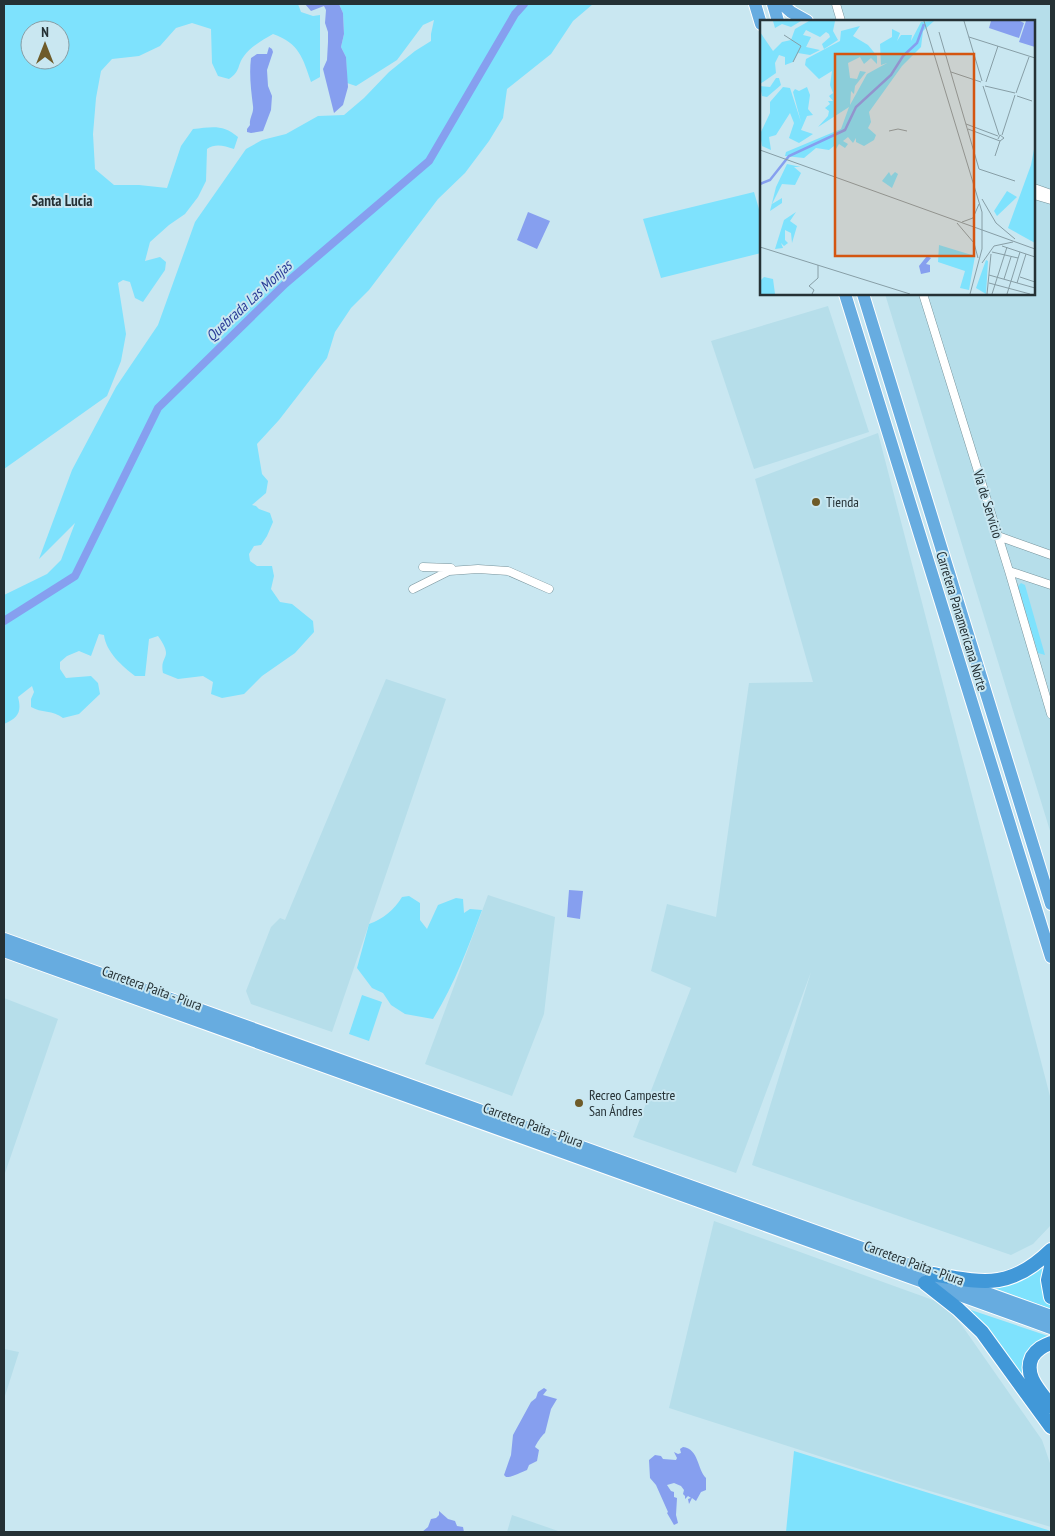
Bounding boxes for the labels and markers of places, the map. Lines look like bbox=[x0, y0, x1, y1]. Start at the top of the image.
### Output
place label: Tienda bbox=[826, 493, 859, 511]
marker: Tienda bbox=[810, 496, 822, 508]
place label: Recreo Campestre San Ándres bbox=[589, 1086, 676, 1120]
marker: Recreo Campestre San Ándres bbox=[573, 1097, 585, 1109]

